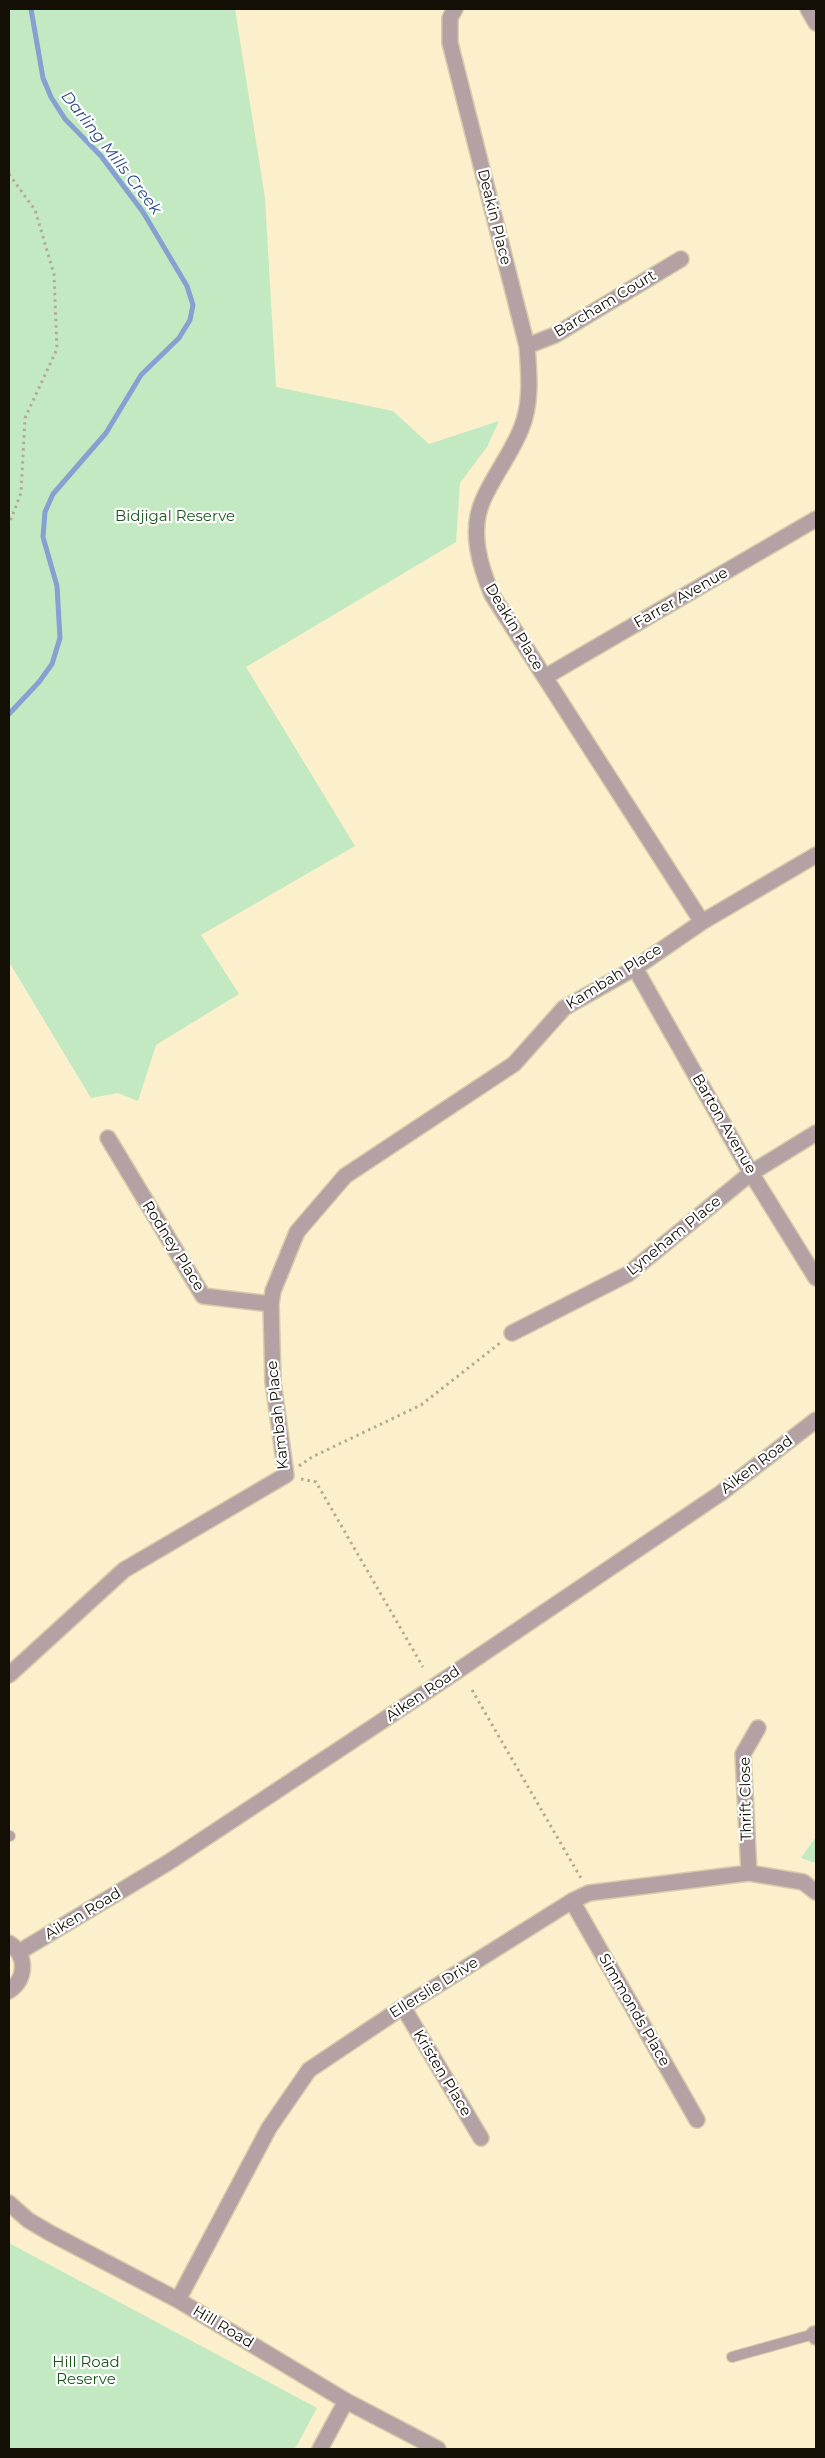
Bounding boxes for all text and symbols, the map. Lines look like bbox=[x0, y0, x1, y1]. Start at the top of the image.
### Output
water label: Darling Mills Creek bbox=[57, 87, 165, 219]
street label: Deakin Place bbox=[473, 167, 515, 267]
street label: Barcham Court bbox=[551, 267, 659, 341]
park label: Bidjigal Reserve bbox=[115, 508, 235, 526]
street label: Farrer Avenue bbox=[631, 564, 731, 632]
street label: Deakin Place bbox=[481, 580, 547, 674]
street label: Kambah Place bbox=[563, 940, 665, 1014]
street label: Barton Avenue bbox=[688, 1071, 760, 1177]
street label: Lyneham Place bbox=[623, 1192, 725, 1280]
street label: Rodney Place bbox=[138, 1198, 208, 1294]
street label: Kambah Place bbox=[263, 1360, 293, 1470]
street label: Aiken Road bbox=[717, 1432, 797, 1498]
street label: Aiken Road bbox=[382, 1663, 464, 1725]
street label: Thrift Close bbox=[736, 1757, 756, 1841]
street label: Aiken Road bbox=[42, 1884, 124, 1944]
street label: Simmonds Place bbox=[594, 1950, 674, 2070]
street label: Ellerslie Drive bbox=[386, 1954, 482, 2022]
street label: Kristen Place bbox=[409, 2026, 475, 2120]
street label: Hill Road bbox=[189, 2302, 257, 2352]
park label: Hill Road Reserve bbox=[52, 2354, 120, 2389]

